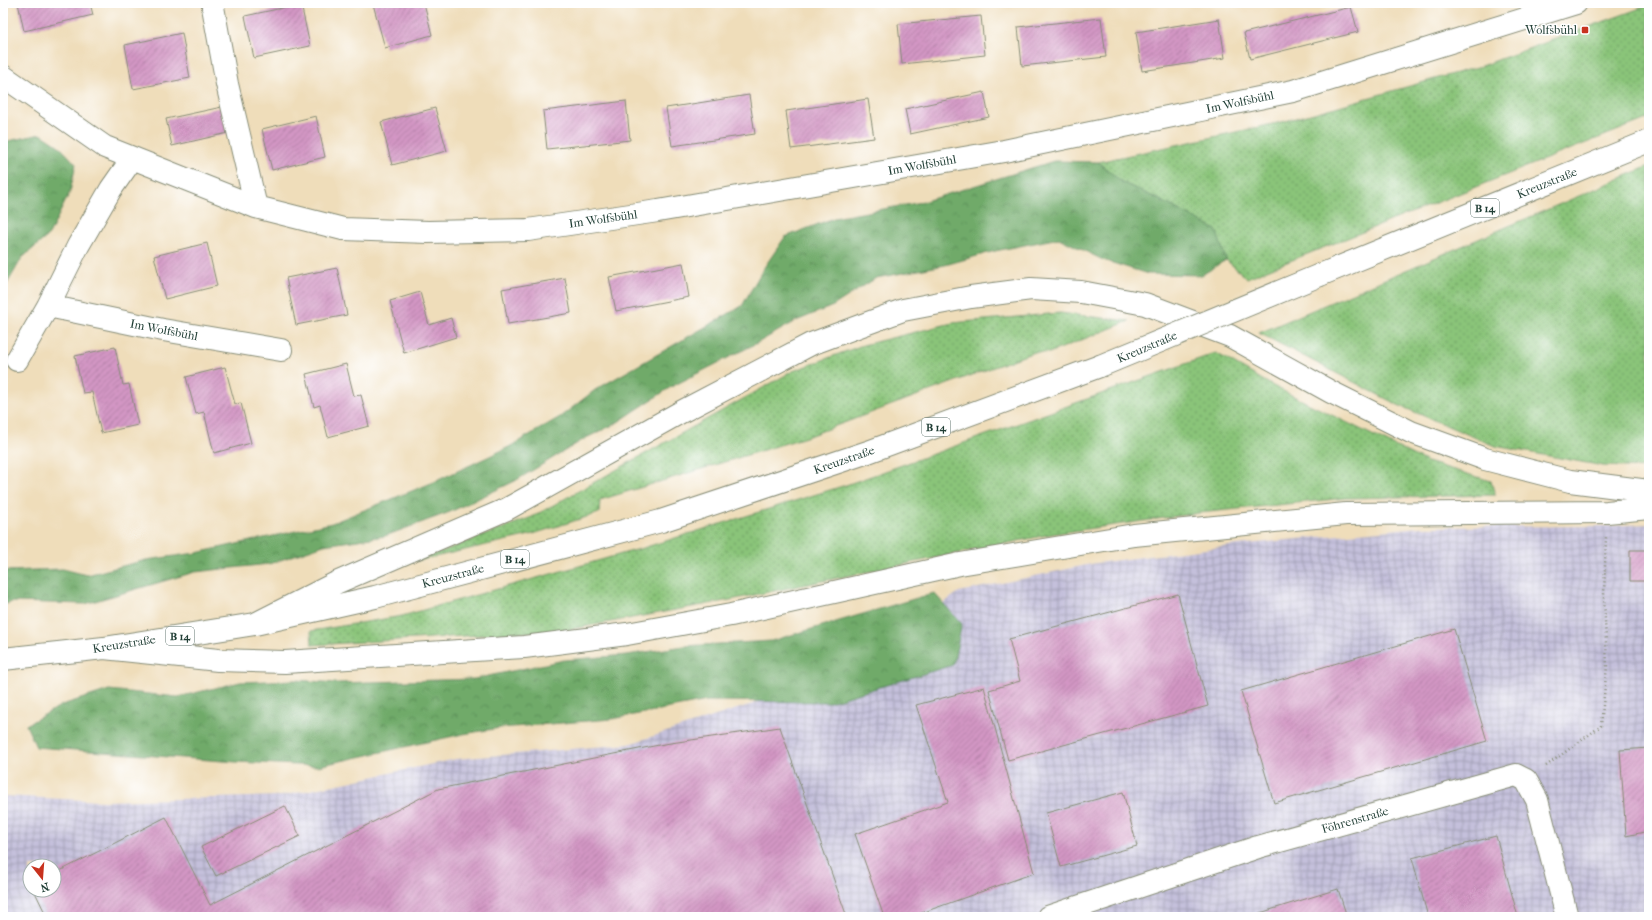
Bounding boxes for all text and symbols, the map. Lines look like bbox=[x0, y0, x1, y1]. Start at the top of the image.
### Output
place label: Wolfsbühl bbox=[1524, 23, 1578, 37]
marker: Wolfsbühl bbox=[1580, 25, 1590, 35]
street label: Im Wolfsbühl bbox=[1205, 88, 1276, 116]
street label: Im Wolfsbühl bbox=[887, 152, 958, 178]
street label: Kreuzstraße bbox=[1515, 165, 1579, 201]
road number: B 14 bbox=[1471, 199, 1499, 217]
street label: Im Wolfsbühl bbox=[568, 207, 639, 231]
street label: Im Wolfsbühl bbox=[129, 317, 200, 344]
street label: Kreuzstraße bbox=[1115, 328, 1179, 366]
road number: B 14 bbox=[922, 418, 950, 436]
street label: Kreuzstraße bbox=[812, 443, 876, 477]
road number: B 14 bbox=[501, 550, 529, 568]
street label: Kreuzstraße bbox=[420, 561, 486, 591]
road number: B 14 bbox=[166, 627, 194, 645]
street label: Kreuzstraße bbox=[91, 632, 157, 656]
street label: Föhrenstraße bbox=[1320, 804, 1390, 836]
north arrow bbox=[22, 858, 62, 898]
text: N bbox=[38, 880, 51, 895]

